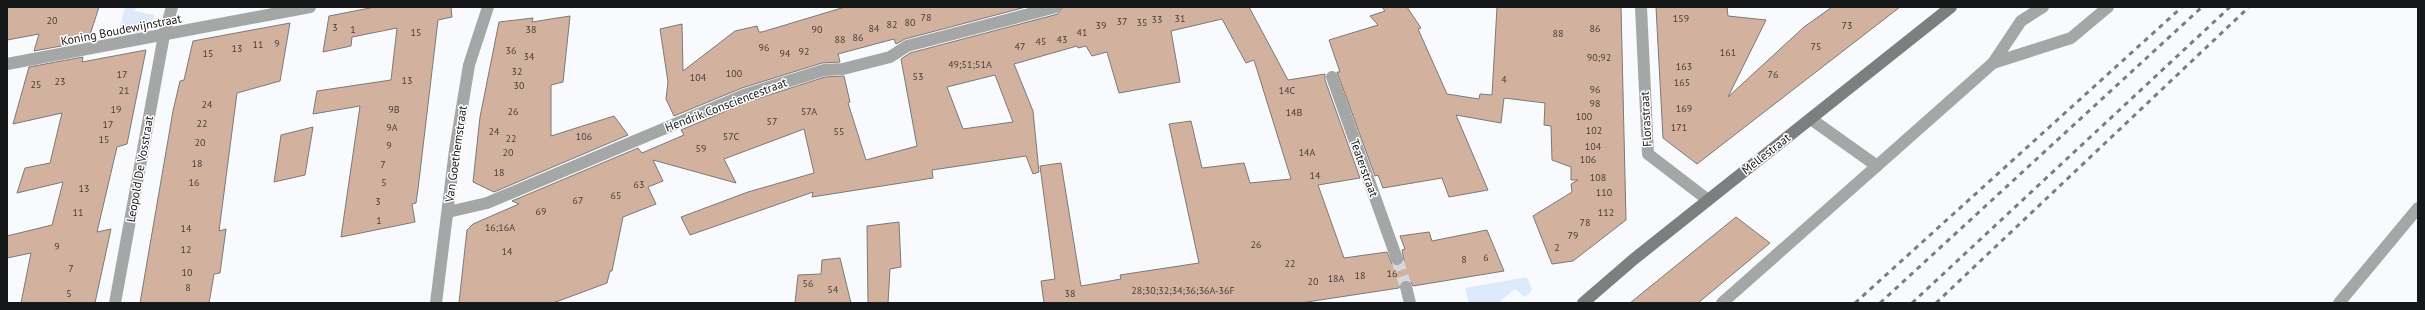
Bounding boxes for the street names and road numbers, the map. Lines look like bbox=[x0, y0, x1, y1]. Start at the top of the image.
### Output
street label: Koning Boudewijnstraat bbox=[59, 10, 182, 49]
street label: Hendrik Consciencestraat bbox=[663, 74, 789, 135]
street label: Florastraat bbox=[1637, 91, 1654, 147]
street label: Van Goethemstraat bbox=[441, 105, 470, 204]
street label: Leopold De Vosstraat bbox=[123, 115, 156, 223]
street label: Mellestraat bbox=[1738, 130, 1793, 177]
street label: Teaterstraat bbox=[1347, 137, 1382, 199]

